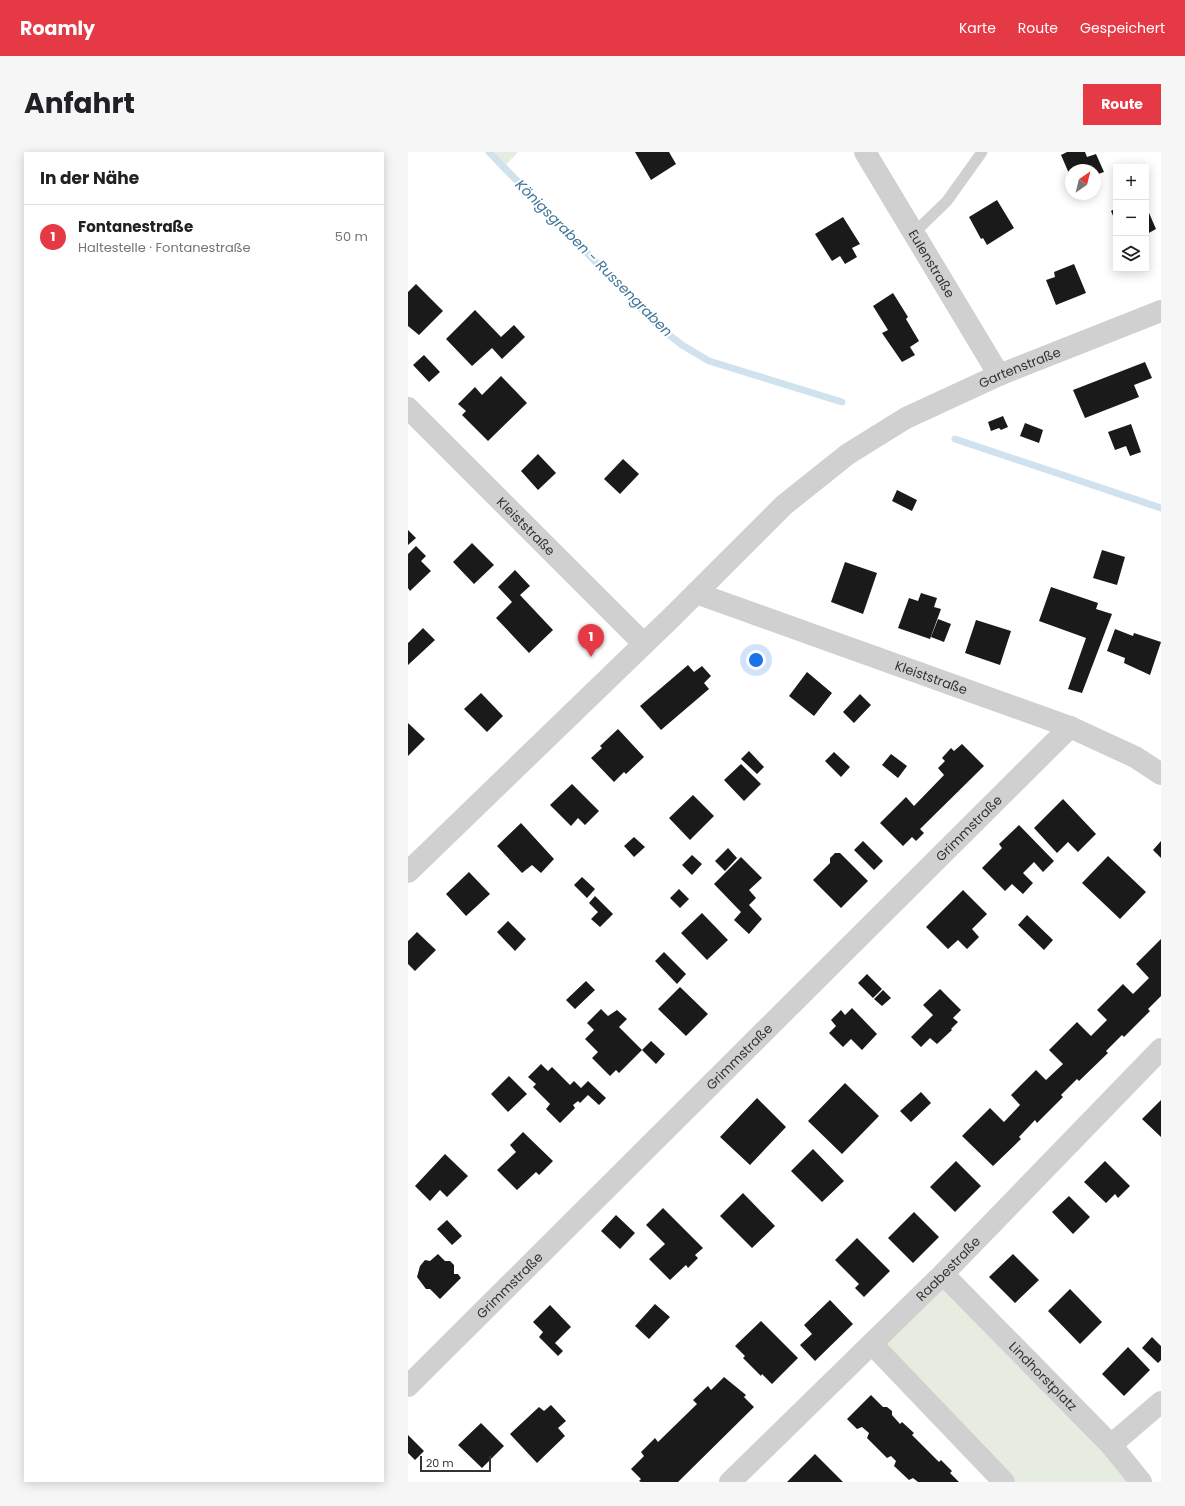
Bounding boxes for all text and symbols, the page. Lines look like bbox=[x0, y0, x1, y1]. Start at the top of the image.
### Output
text: Roamly bbox=[20, 15, 95, 42]
text: Karte bbox=[959, 18, 996, 38]
text: Route bbox=[1018, 18, 1058, 38]
text: Gespeichert bbox=[1080, 18, 1165, 38]
text: Anfahrt bbox=[24, 84, 135, 123]
button: Route bbox=[1083, 84, 1161, 125]
north arrow bbox=[1065, 164, 1101, 200]
map controls bbox=[1113, 164, 1149, 272]
button: + bbox=[1113, 164, 1149, 200]
text: In der Nähe bbox=[40, 166, 139, 190]
water label: Königsgraben - Russengraben bbox=[511, 175, 677, 341]
button: − bbox=[1113, 200, 1149, 236]
text: Fontanestraße bbox=[78, 216, 193, 237]
street label: Eulenstraße bbox=[904, 226, 959, 301]
text: 1 bbox=[51, 227, 55, 246]
text: 50 m bbox=[335, 227, 368, 246]
button: layers bbox=[1113, 236, 1149, 272]
text: Haltestelle · Fontanestraße bbox=[78, 238, 251, 257]
street label: Gartenstraße bbox=[976, 343, 1064, 393]
street label: Kleiststraße bbox=[492, 493, 559, 560]
pin: 1 bbox=[578, 624, 604, 657]
your location bbox=[746, 650, 766, 670]
street label: Kleiststraße bbox=[892, 656, 970, 700]
street label: Grimmstraße bbox=[931, 791, 1007, 866]
street label: Grimmstraße bbox=[702, 1019, 777, 1094]
street label: Raabestraße bbox=[912, 1232, 985, 1306]
street label: Grimmstraße bbox=[472, 1248, 547, 1323]
street label: Lindhorstplatz bbox=[1004, 1337, 1081, 1415]
scale bar bbox=[420, 1454, 491, 1473]
text: 20 m bbox=[426, 1455, 454, 1471]

